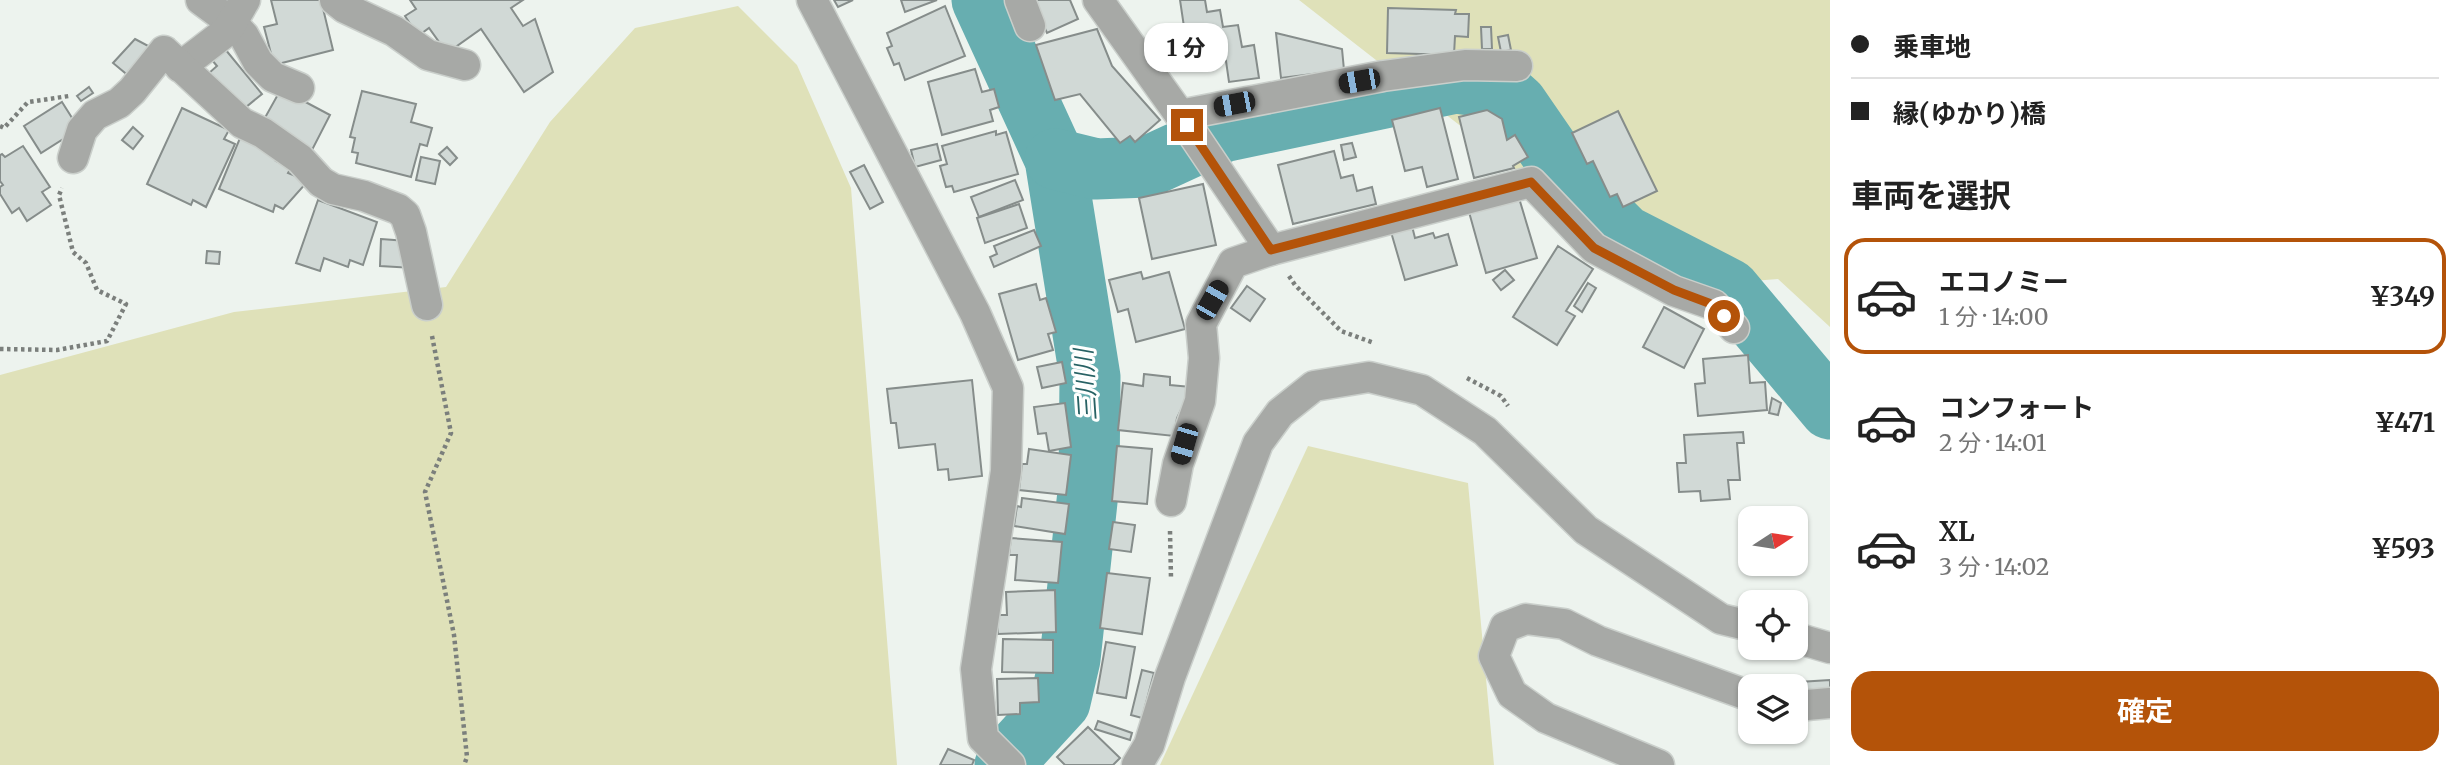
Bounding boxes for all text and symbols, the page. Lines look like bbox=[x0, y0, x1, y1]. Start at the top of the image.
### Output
callout: 1 分 bbox=[1145, 24, 1229, 72]
text: 乗車地 bbox=[1893, 30, 1971, 63]
text: 1 分 bbox=[1166, 33, 1206, 62]
car bbox=[1337, 67, 1382, 95]
car bbox=[1212, 90, 1257, 118]
text: 縁(ゆかり)橋 bbox=[1893, 97, 2046, 130]
route end bbox=[1171, 109, 1203, 141]
text: 車両を選択 bbox=[1851, 176, 2011, 216]
icon: car bbox=[1855, 265, 1918, 328]
text: エコノミー bbox=[1939, 265, 2069, 298]
car bbox=[1193, 277, 1232, 323]
text: ¥349 bbox=[2369, 280, 2435, 313]
route start bbox=[1708, 300, 1740, 332]
text: 1 分 · 14:00 bbox=[1939, 302, 2049, 331]
water label: 三川川 bbox=[1067, 345, 1103, 422]
icon: car bbox=[1855, 391, 1918, 454]
text: コンフォート bbox=[1939, 391, 2094, 424]
text: ¥471 bbox=[2374, 406, 2435, 439]
car bbox=[1169, 421, 1200, 467]
text: 2 分 · 14:01 bbox=[1939, 428, 2046, 457]
north arrow bbox=[1738, 506, 1808, 576]
map controls bbox=[1738, 506, 1808, 744]
text: XL bbox=[1939, 515, 1975, 548]
icon: car bbox=[1855, 517, 1918, 580]
text: ¥593 bbox=[2371, 532, 2435, 565]
text: 3 分 · 14:02 bbox=[1939, 552, 2049, 581]
button: locate bbox=[1738, 590, 1808, 660]
button: 確定 bbox=[1851, 671, 2439, 751]
button: layers bbox=[1738, 674, 1808, 744]

